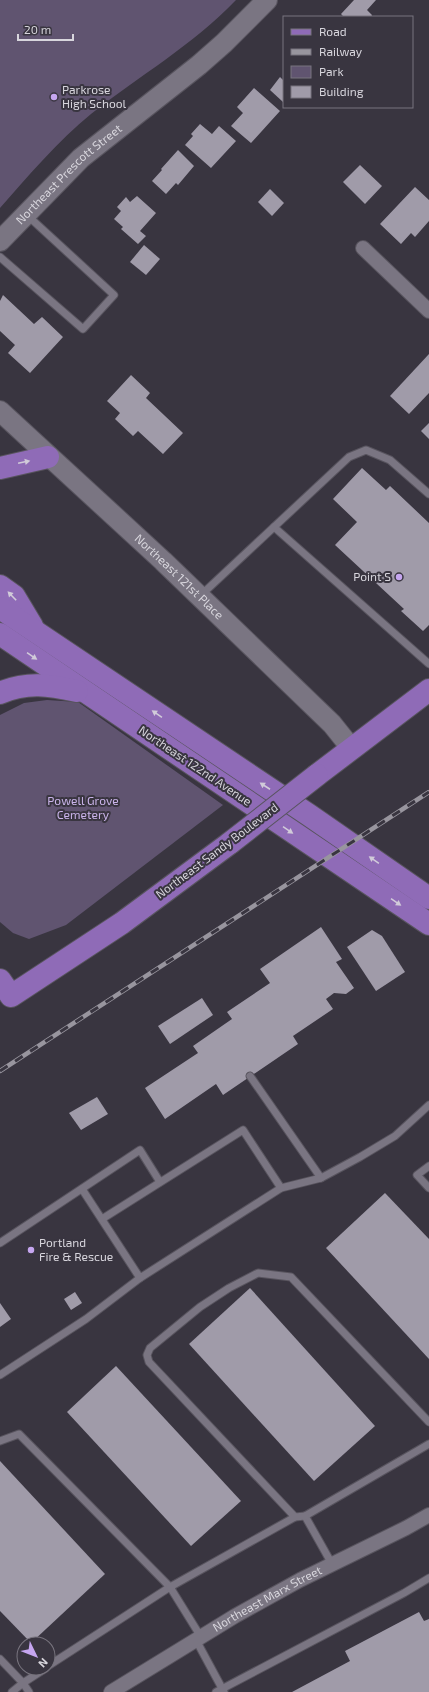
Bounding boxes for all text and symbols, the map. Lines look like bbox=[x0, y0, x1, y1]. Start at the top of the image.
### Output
scale bar bbox=[18, 16, 73, 42]
legend bbox=[283, 16, 413, 108]
text: 20 m bbox=[24, 22, 51, 36]
text: Road bbox=[319, 24, 347, 38]
text: Railway bbox=[319, 44, 363, 58]
text: Park bbox=[319, 64, 344, 78]
place label: Parkrose High School bbox=[62, 82, 127, 110]
text: Building bbox=[319, 84, 364, 98]
marker: Parkrose High School bbox=[49, 92, 59, 102]
street label: Northeast Prescott Street bbox=[12, 120, 124, 227]
one-way arrow bbox=[18, 458, 30, 464]
street label: Northeast 121st Place bbox=[132, 531, 227, 622]
place label: Point S bbox=[353, 569, 391, 583]
marker: Point S bbox=[394, 572, 404, 582]
one-way arrow bbox=[7, 592, 17, 601]
one-way arrow bbox=[27, 652, 37, 660]
one-way arrow bbox=[151, 710, 162, 718]
street label: Northeast 122nd Avenue bbox=[137, 722, 254, 808]
one-way arrow bbox=[260, 782, 270, 790]
park label: Powell Grove Cemetery bbox=[47, 793, 119, 821]
street label: Northeast Sandy Boulevard bbox=[152, 800, 280, 901]
one-way arrow bbox=[283, 826, 293, 834]
one-way arrow bbox=[369, 856, 379, 864]
one-way arrow bbox=[391, 898, 401, 906]
place label: Portland Fire & Rescue bbox=[39, 1235, 113, 1263]
marker: Portland Fire & Rescue bbox=[26, 1245, 36, 1255]
street label: Northeast Marx Street bbox=[210, 1562, 324, 1634]
north arrow bbox=[16, 1636, 56, 1676]
text: N bbox=[36, 1656, 51, 1671]

